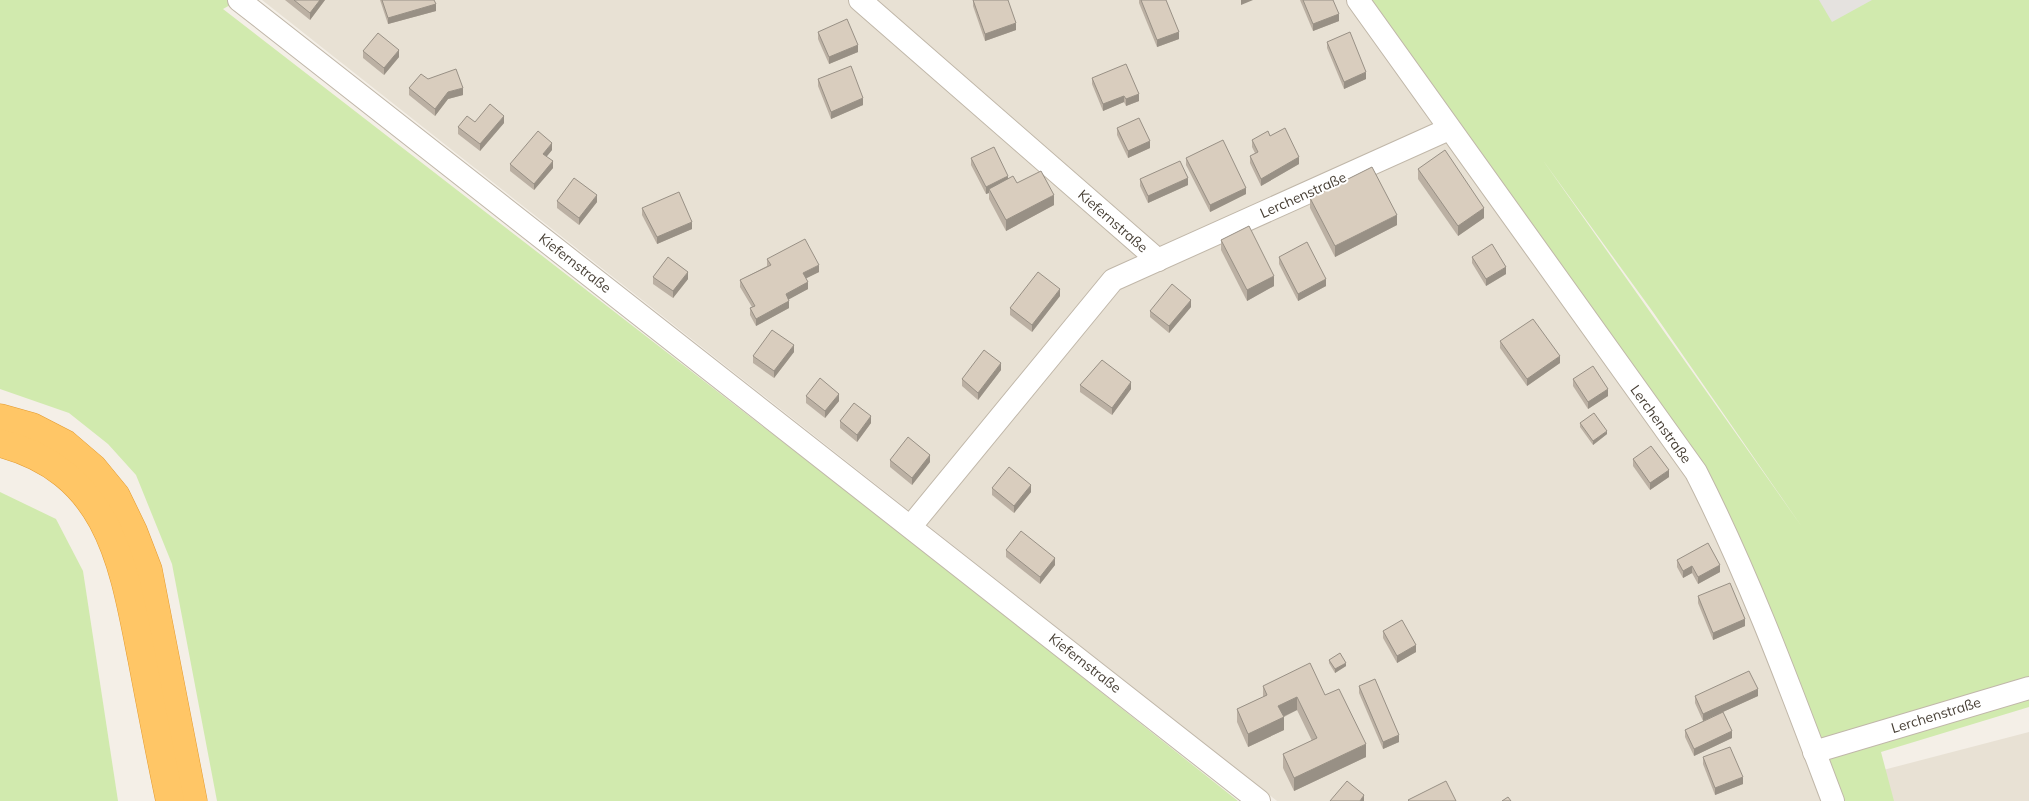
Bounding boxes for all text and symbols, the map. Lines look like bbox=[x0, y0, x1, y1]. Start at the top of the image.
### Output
street label: Lerchenstraße bbox=[1257, 168, 1349, 222]
street label: Kiefernstraße bbox=[1074, 186, 1152, 256]
street label: Kiefernstraße bbox=[535, 229, 615, 297]
street label: Lerchenstraße bbox=[1626, 381, 1696, 467]
street label: Kiefernstraße bbox=[1045, 629, 1125, 697]
street label: Lerchenstraße bbox=[1889, 693, 1983, 737]

